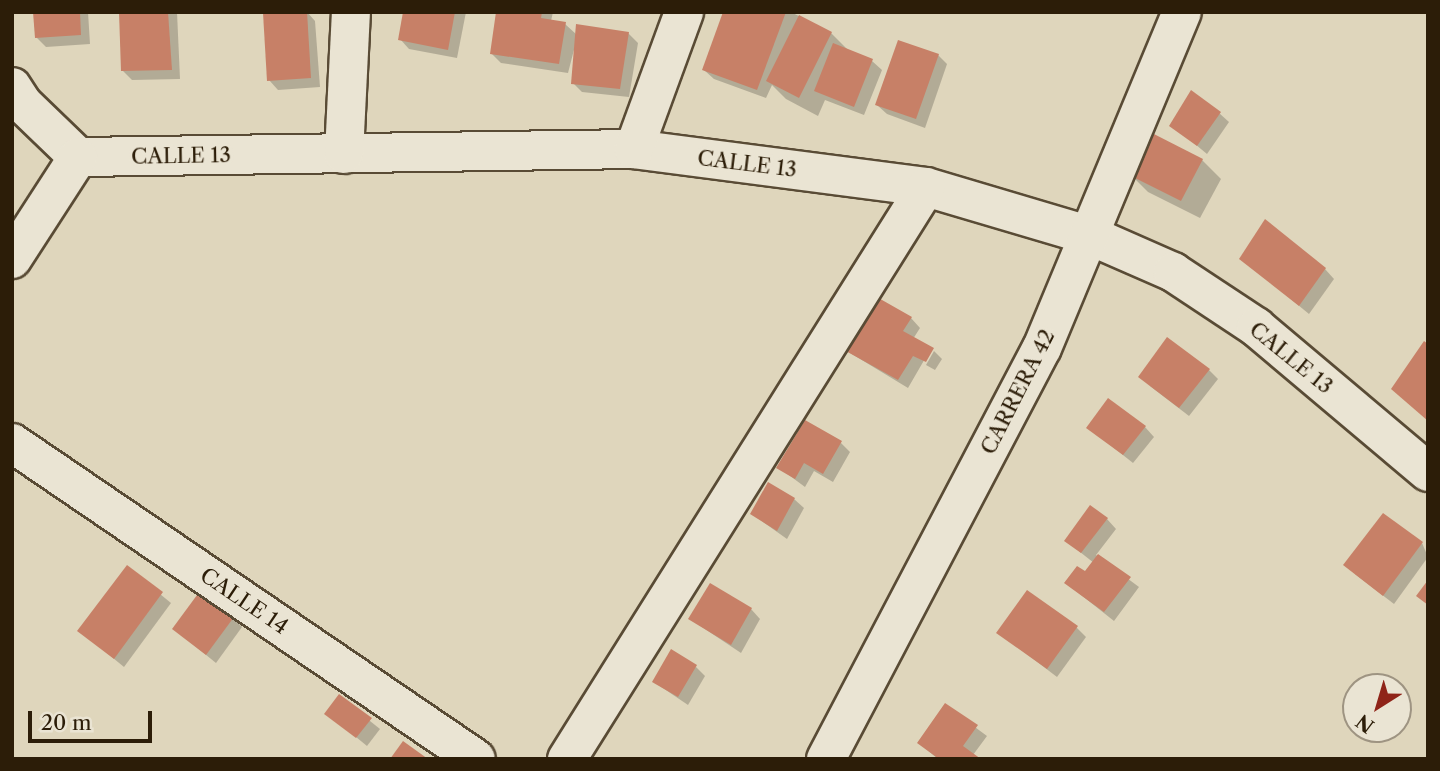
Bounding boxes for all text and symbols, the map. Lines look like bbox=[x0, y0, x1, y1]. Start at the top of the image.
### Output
street label: CALLE 13 bbox=[131, 143, 231, 169]
street label: CALLE 13 bbox=[696, 145, 798, 183]
street label: CALLE 13 bbox=[1244, 317, 1338, 399]
street label: CARRERA 42 bbox=[976, 325, 1060, 459]
street label: CALLE 14 bbox=[195, 563, 293, 639]
north arrow bbox=[1342, 673, 1412, 743]
scale bar bbox=[32, 698, 156, 742]
text: N bbox=[1352, 709, 1379, 738]
text: 20 m bbox=[41, 710, 92, 735]

